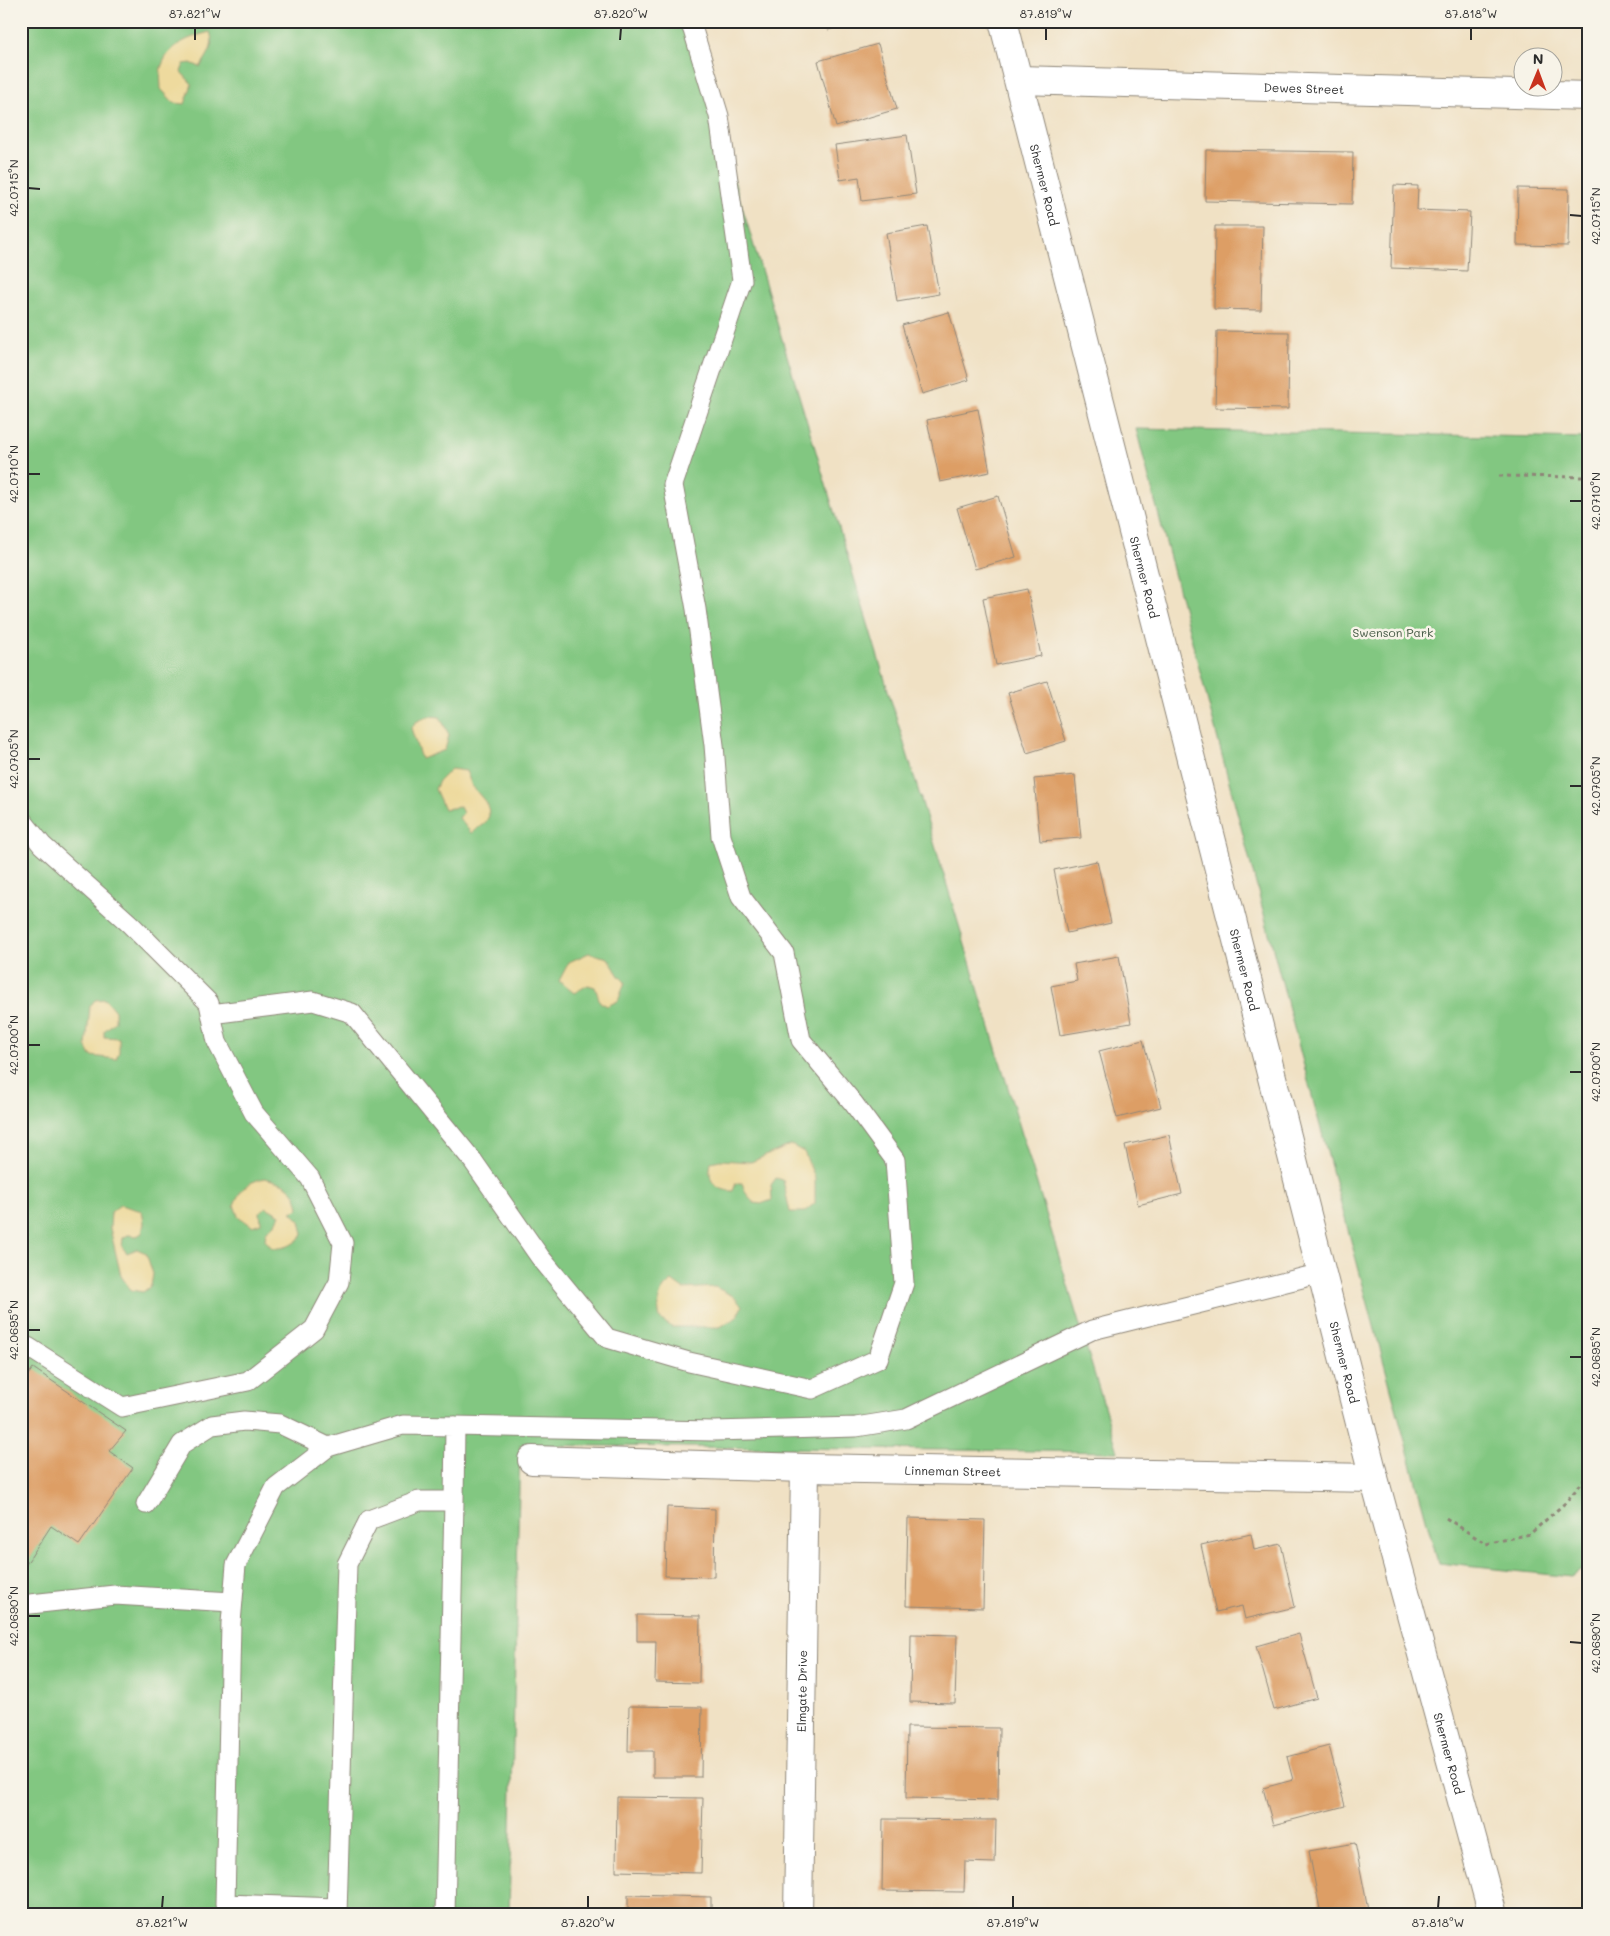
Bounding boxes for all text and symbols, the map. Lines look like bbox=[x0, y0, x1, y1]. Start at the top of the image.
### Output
text: 87.821°W bbox=[169, 5, 221, 21]
text: 87.820°W bbox=[594, 5, 648, 21]
text: 87.819°W bbox=[1020, 5, 1072, 21]
text: 87.818°W bbox=[1445, 5, 1497, 21]
north arrow bbox=[1512, 48, 1562, 98]
text: N bbox=[1533, 49, 1544, 68]
street label: Dewes Street bbox=[1263, 79, 1344, 97]
street label: Shermer Road bbox=[1027, 142, 1063, 228]
text: 42.0715°N bbox=[5, 159, 21, 217]
text: 42.0715°N bbox=[1587, 187, 1603, 245]
text: 42.0710°N bbox=[5, 445, 21, 503]
text: 42.0710°N bbox=[1587, 472, 1603, 530]
street label: Shermer Road bbox=[1127, 535, 1163, 620]
park label: Swenson Park bbox=[1353, 624, 1433, 640]
text: 42.0705°N bbox=[5, 729, 21, 789]
text: 42.0705°N bbox=[1587, 756, 1603, 816]
street label: Shermer Road bbox=[1226, 927, 1263, 1013]
text: 42.0700°N bbox=[5, 1015, 21, 1075]
text: 42.0700°N bbox=[1587, 1042, 1603, 1102]
text: 42.0695°N bbox=[5, 1300, 21, 1360]
street label: Shermer Road bbox=[1326, 1320, 1363, 1405]
text: 42.0695°N bbox=[1587, 1327, 1603, 1387]
street label: Linneman Street bbox=[904, 1462, 1001, 1479]
text: 42.0690°N bbox=[5, 1586, 21, 1646]
text: 42.0690°N bbox=[1587, 1613, 1603, 1673]
street label: Elmgate Drive bbox=[793, 1650, 810, 1732]
street label: Shermer Road bbox=[1430, 1711, 1468, 1796]
text: 87.821°W bbox=[136, 1914, 188, 1930]
text: 87.820°W bbox=[561, 1914, 615, 1930]
text: 87.819°W bbox=[987, 1914, 1039, 1930]
text: 87.818°W bbox=[1412, 1914, 1464, 1930]

